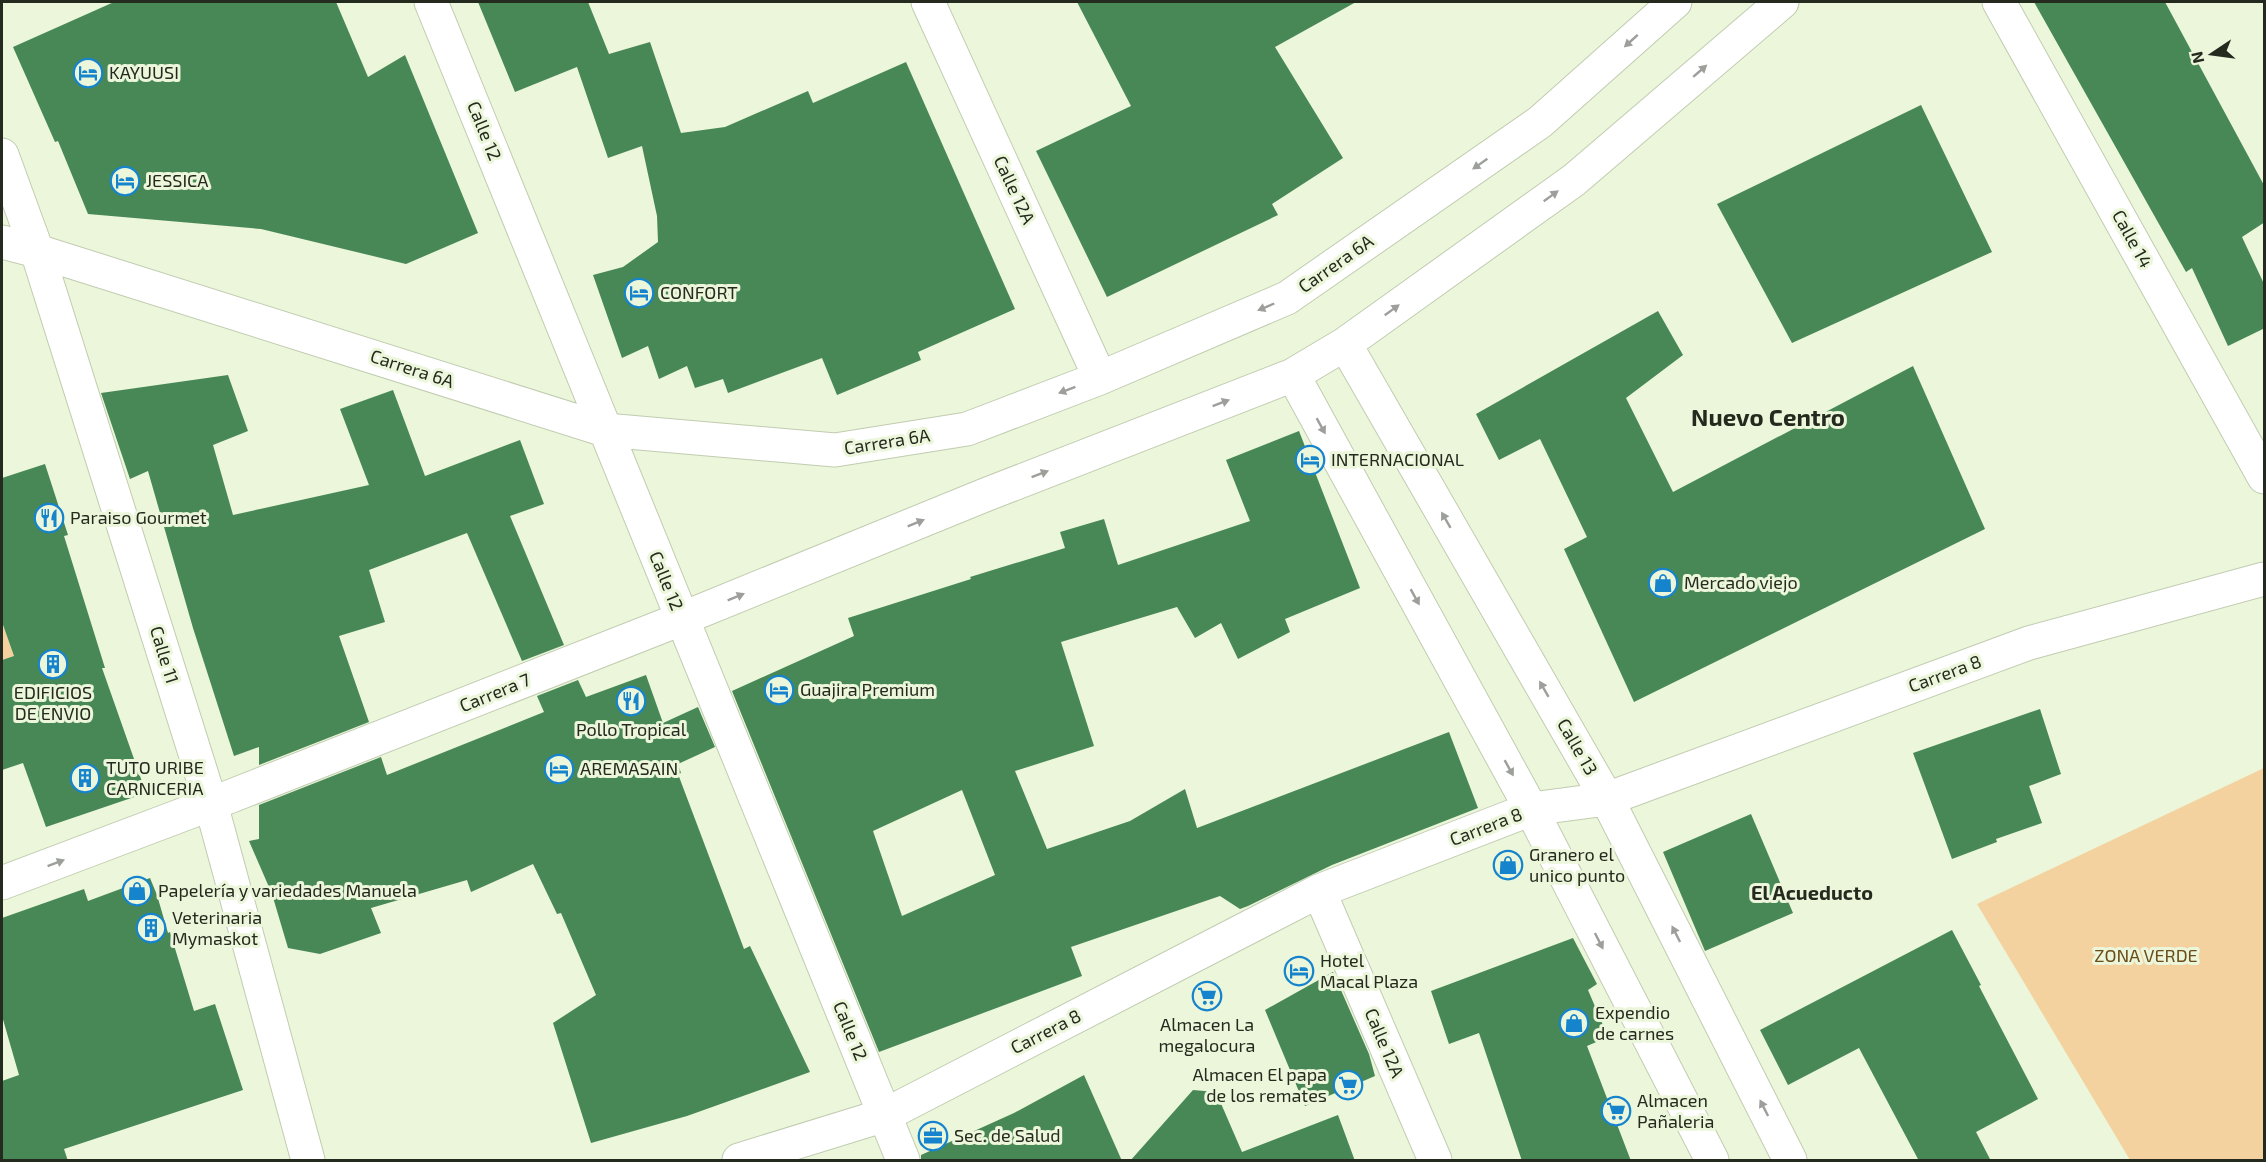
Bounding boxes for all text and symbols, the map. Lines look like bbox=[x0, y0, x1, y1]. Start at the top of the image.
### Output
north arrow bbox=[2182, 24, 2242, 84]
one-way arrow bbox=[1624, 34, 1639, 47]
text: N bbox=[2186, 50, 2207, 65]
hotel icon: KAYUUSI bbox=[72, 57, 104, 89]
place label: KAYUUSI bbox=[109, 61, 179, 83]
one-way arrow bbox=[1692, 65, 1707, 78]
street label: Calle 12 bbox=[463, 98, 507, 163]
street label: Calle 12A bbox=[990, 152, 1041, 228]
one-way arrow bbox=[1473, 158, 1489, 170]
hotel icon: JESSICA bbox=[109, 165, 141, 197]
place label: JESSICA bbox=[146, 169, 209, 191]
one-way arrow bbox=[1542, 190, 1558, 202]
street label: Calle 14 bbox=[2108, 206, 2158, 271]
street label: Carrera 6A bbox=[1294, 229, 1378, 297]
hotel icon: CONFORT bbox=[623, 277, 655, 309]
place label: CONFORT bbox=[660, 281, 738, 303]
one-way arrow bbox=[1258, 302, 1275, 311]
one-way arrow bbox=[1384, 304, 1400, 316]
street label: Carrera 6A bbox=[368, 344, 458, 392]
one-way arrow bbox=[1058, 386, 1076, 396]
one-way arrow bbox=[1213, 398, 1231, 408]
district label: Nuevo Centro bbox=[1691, 402, 1845, 431]
one-way arrow bbox=[1316, 418, 1326, 435]
street label: Carrera 6A bbox=[842, 423, 932, 459]
hotel icon: INTERNACIONAL bbox=[1294, 444, 1326, 476]
place label: INTERNACIONAL bbox=[1331, 448, 1464, 470]
one-way arrow bbox=[1031, 469, 1049, 478]
restaurant icon: Paraiso Gourmet bbox=[33, 502, 65, 534]
place label: Paraiso Gourmet bbox=[70, 506, 207, 528]
one-way arrow bbox=[1441, 512, 1452, 528]
one-way arrow bbox=[908, 518, 926, 528]
street label: Calle 12 bbox=[645, 548, 689, 613]
shop icon: Mercado viejo bbox=[1647, 567, 1679, 599]
place label: Mercado viejo bbox=[1684, 571, 1798, 593]
one-way arrow bbox=[1410, 589, 1420, 606]
one-way arrow bbox=[727, 592, 745, 602]
street label: Calle 11 bbox=[146, 623, 184, 686]
building icon: EDIFICIOS DE ENVIO bbox=[37, 648, 69, 680]
street label: Carrera 8 bbox=[1905, 650, 1984, 696]
street label: Carrera 7 bbox=[456, 668, 533, 716]
hotel icon: Guajira Premium bbox=[763, 674, 795, 706]
place label: Guajira Premium bbox=[800, 678, 935, 700]
one-way arrow bbox=[1539, 680, 1549, 697]
place label: EDIFICIOS DE ENVIO bbox=[14, 681, 92, 724]
restaurant icon: Pollo Tropical bbox=[615, 685, 647, 717]
street label: Calle 13 bbox=[1553, 714, 1603, 779]
place label: Pollo Tropical bbox=[576, 718, 687, 740]
hotel icon: AREMASAIN bbox=[543, 753, 575, 785]
place label: TUTO URIBE CARNICERIA bbox=[106, 756, 204, 799]
place label: AREMASAIN bbox=[580, 757, 678, 779]
one-way arrow bbox=[1504, 760, 1514, 777]
building icon: TUTO URIBE CARNICERIA bbox=[69, 762, 101, 794]
street label: Carrera 8 bbox=[1446, 802, 1525, 850]
place label: Granero el unico punto bbox=[1529, 843, 1625, 886]
shop icon: Granero el unico punto bbox=[1492, 849, 1524, 881]
one-way arrow bbox=[47, 857, 65, 867]
shop icon: Papelería y variedades Manuela bbox=[121, 875, 153, 907]
place label: Papelería y variedades Manuela bbox=[158, 879, 417, 901]
district label: El Acueducto bbox=[1751, 880, 1873, 904]
place label: Veterinaria Mymaskot bbox=[172, 906, 262, 949]
building icon: Veterinaria Mymaskot bbox=[135, 912, 167, 944]
one-way arrow bbox=[1671, 926, 1681, 943]
one-way arrow bbox=[1594, 933, 1604, 950]
park label: ZONA VERDE bbox=[2094, 944, 2198, 966]
place label: Hotel Macal Plaza bbox=[1320, 949, 1418, 992]
hotel icon: Hotel Macal Plaza bbox=[1283, 955, 1315, 987]
supermarket icon: Almacen La megalocura bbox=[1191, 980, 1223, 1012]
street label: Calle 12 bbox=[829, 998, 873, 1063]
place label: Expendio de carnes bbox=[1595, 1001, 1674, 1044]
street label: Carrera 8 bbox=[1007, 1004, 1084, 1058]
street label: Calle 12A bbox=[1361, 1005, 1410, 1081]
shop icon: Expendio de carnes bbox=[1558, 1007, 1590, 1039]
place label: Almacen La megalocura bbox=[1158, 1013, 1256, 1056]
place label: Almacen El papa de los remates bbox=[1192, 1063, 1327, 1106]
supermarket icon: Almacen El papa de los remates bbox=[1332, 1069, 1364, 1101]
place label: Almacen Pañaleria bbox=[1637, 1089, 1714, 1132]
supermarket icon: Almacen Pañaleria bbox=[1600, 1095, 1632, 1127]
one-way arrow bbox=[1759, 1100, 1769, 1117]
office icon: Sec. de Salud bbox=[917, 1120, 949, 1152]
place label: Sec. de Salud bbox=[954, 1124, 1061, 1146]

